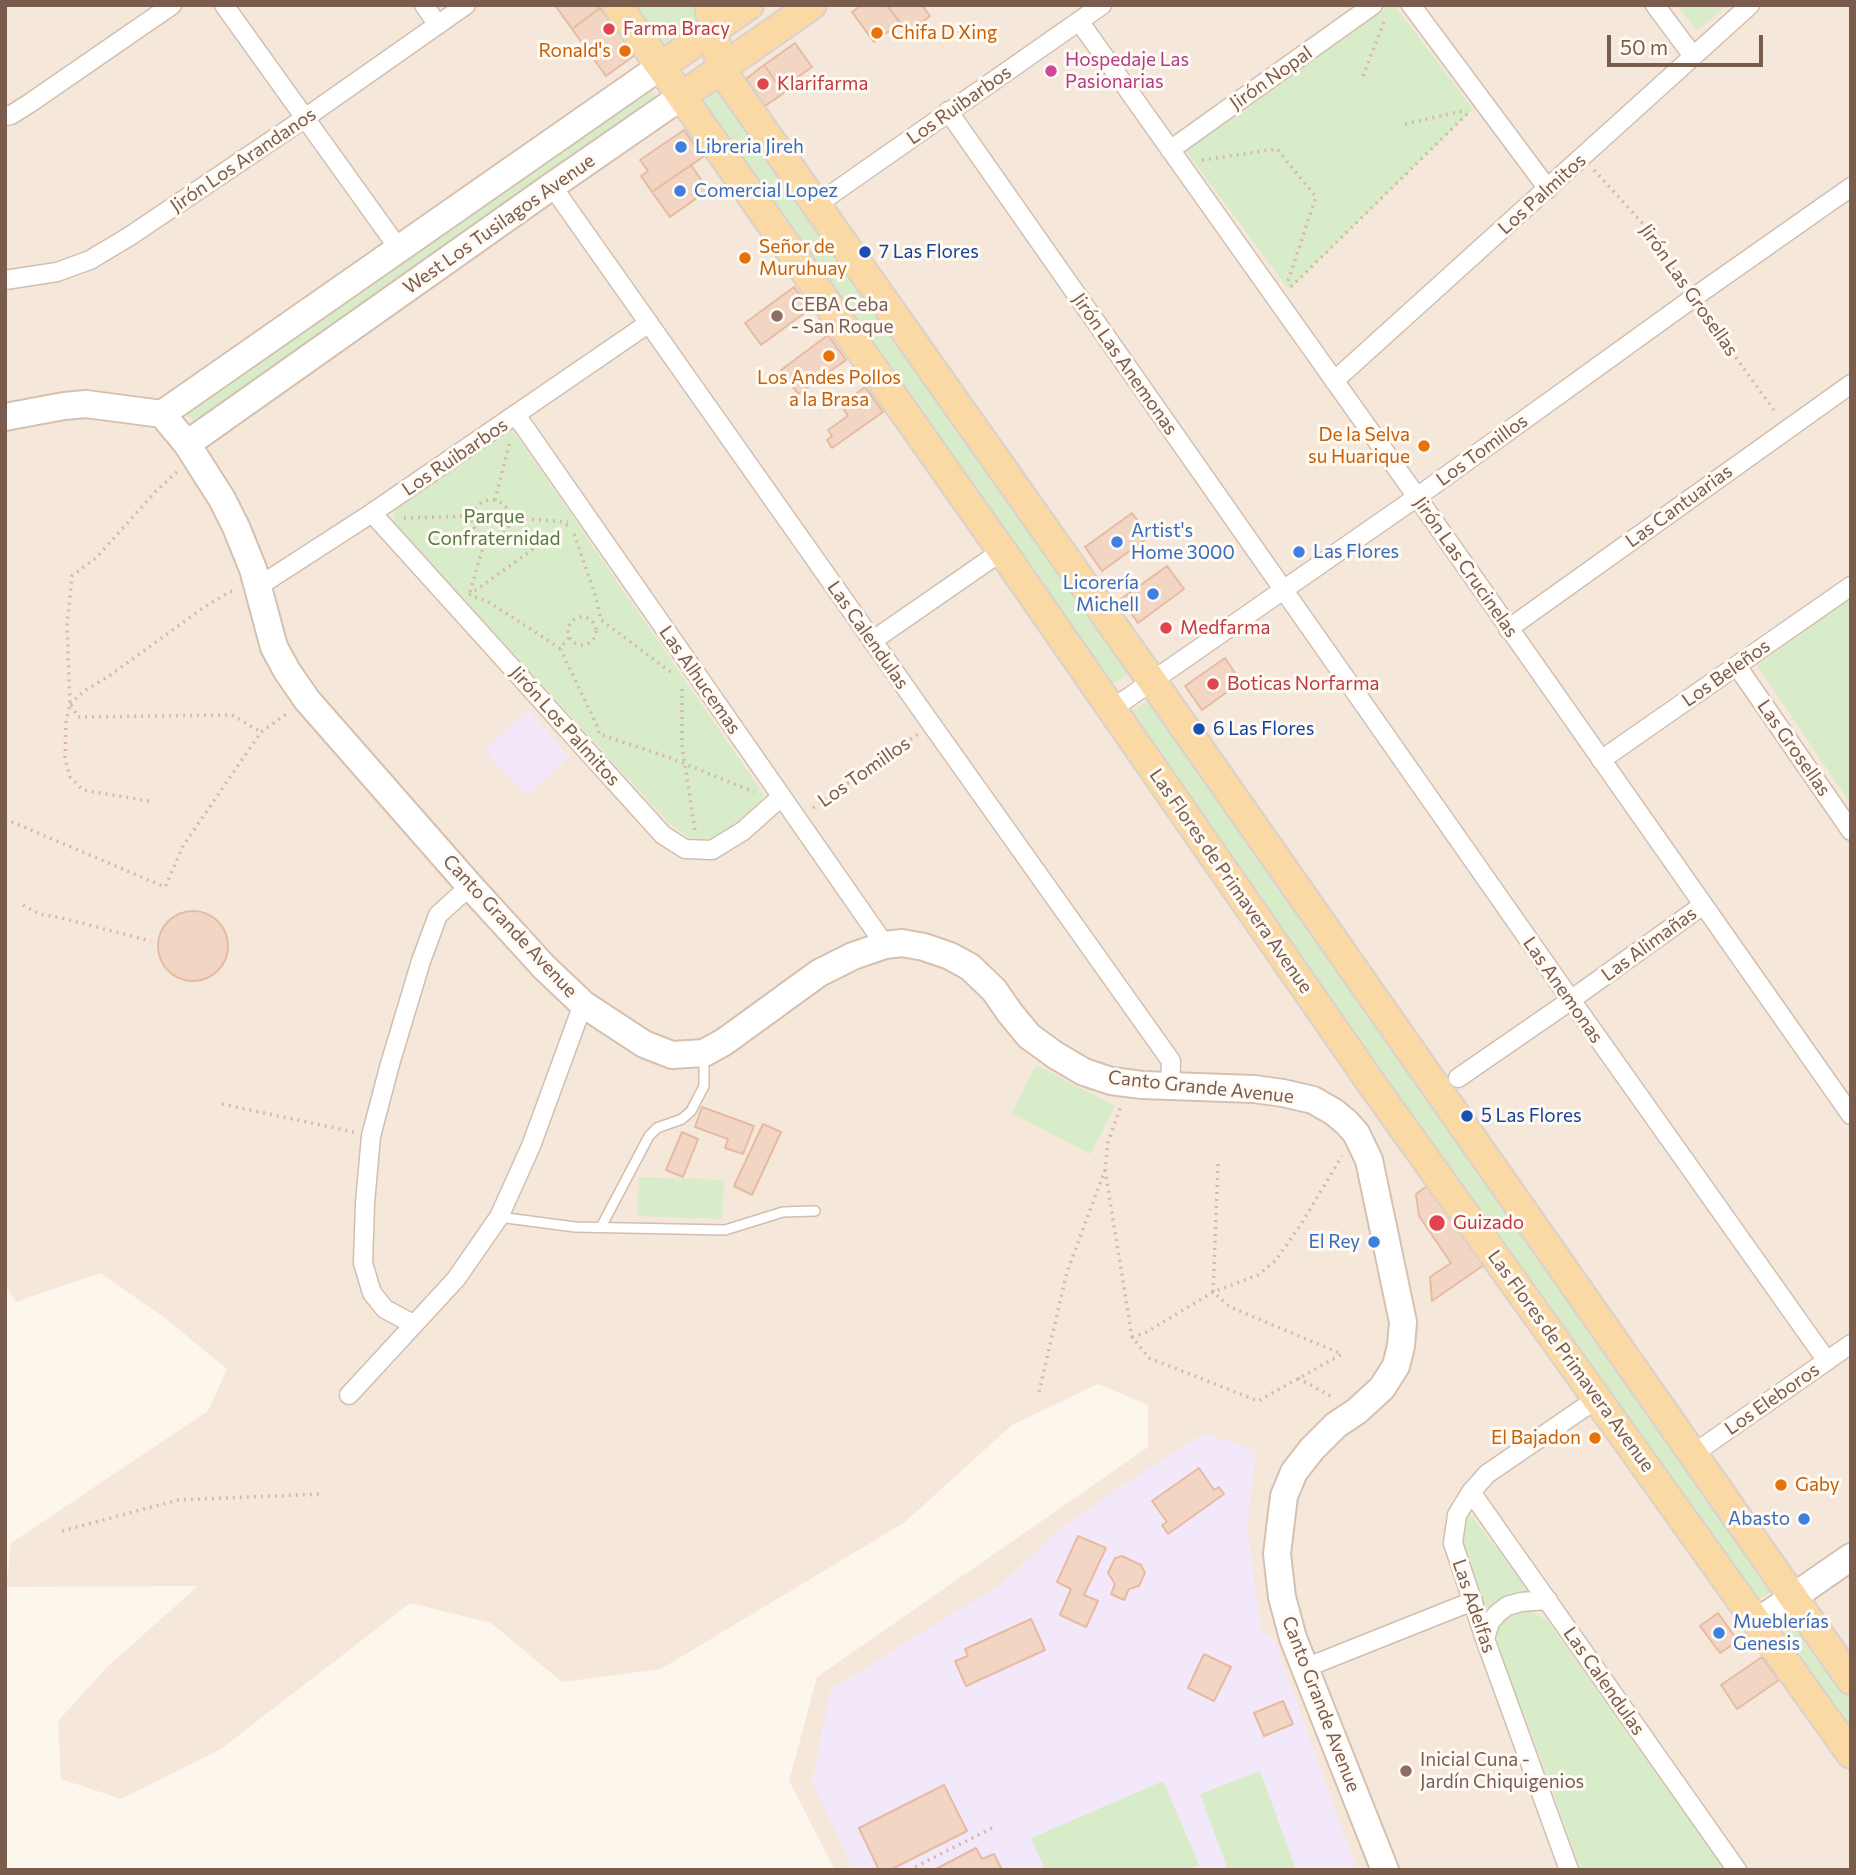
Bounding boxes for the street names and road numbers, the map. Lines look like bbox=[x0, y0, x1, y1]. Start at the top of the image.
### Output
street label: Jirón Nopal bbox=[1225, 41, 1317, 115]
street label: Los Ruibarbos bbox=[902, 61, 1016, 149]
street label: Jirón Los Arandanos bbox=[166, 103, 320, 217]
street label: West Los Tusilagos Avenue bbox=[399, 149, 599, 299]
street label: Los Palmitos bbox=[1494, 149, 1590, 239]
street label: Jirón Las Grosellas bbox=[1635, 220, 1743, 360]
street label: Jirón Las Anemonas bbox=[1067, 289, 1183, 439]
street label: Los Tomillos bbox=[1432, 409, 1532, 491]
street label: Los Ruibarbos bbox=[398, 413, 512, 501]
street label: Las Cantuarias bbox=[1621, 460, 1737, 552]
street label: Jirón Las Crucinelas bbox=[1409, 492, 1523, 642]
street label: Las Calendulas bbox=[822, 577, 914, 693]
street label: Las Alhucemas bbox=[654, 621, 746, 739]
street label: Los Beleños bbox=[1678, 634, 1774, 712]
street label: Jirón Los Palmitos bbox=[505, 661, 625, 791]
street label: Las Grosellas bbox=[1752, 695, 1836, 801]
street label: Los Tomillos bbox=[814, 732, 914, 812]
street label: Las Flores de Primavera Avenue bbox=[1145, 764, 1317, 998]
street label: Canto Grande Avenue bbox=[438, 850, 582, 1002]
street label: Las Alimañas bbox=[1597, 902, 1701, 986]
street label: Las Anemonas bbox=[1518, 932, 1608, 1048]
street label: Canto Grande Avenue bbox=[1107, 1066, 1295, 1108]
street label: Las Flores de Primavera Avenue bbox=[1483, 1246, 1659, 1476]
street label: Los Eleboros bbox=[1720, 1358, 1824, 1440]
street label: Las Adelfas bbox=[1447, 1556, 1501, 1656]
street label: Canto Grande Avenue bbox=[1277, 1613, 1365, 1795]
street label: Las Calendulas bbox=[1558, 1623, 1650, 1739]

